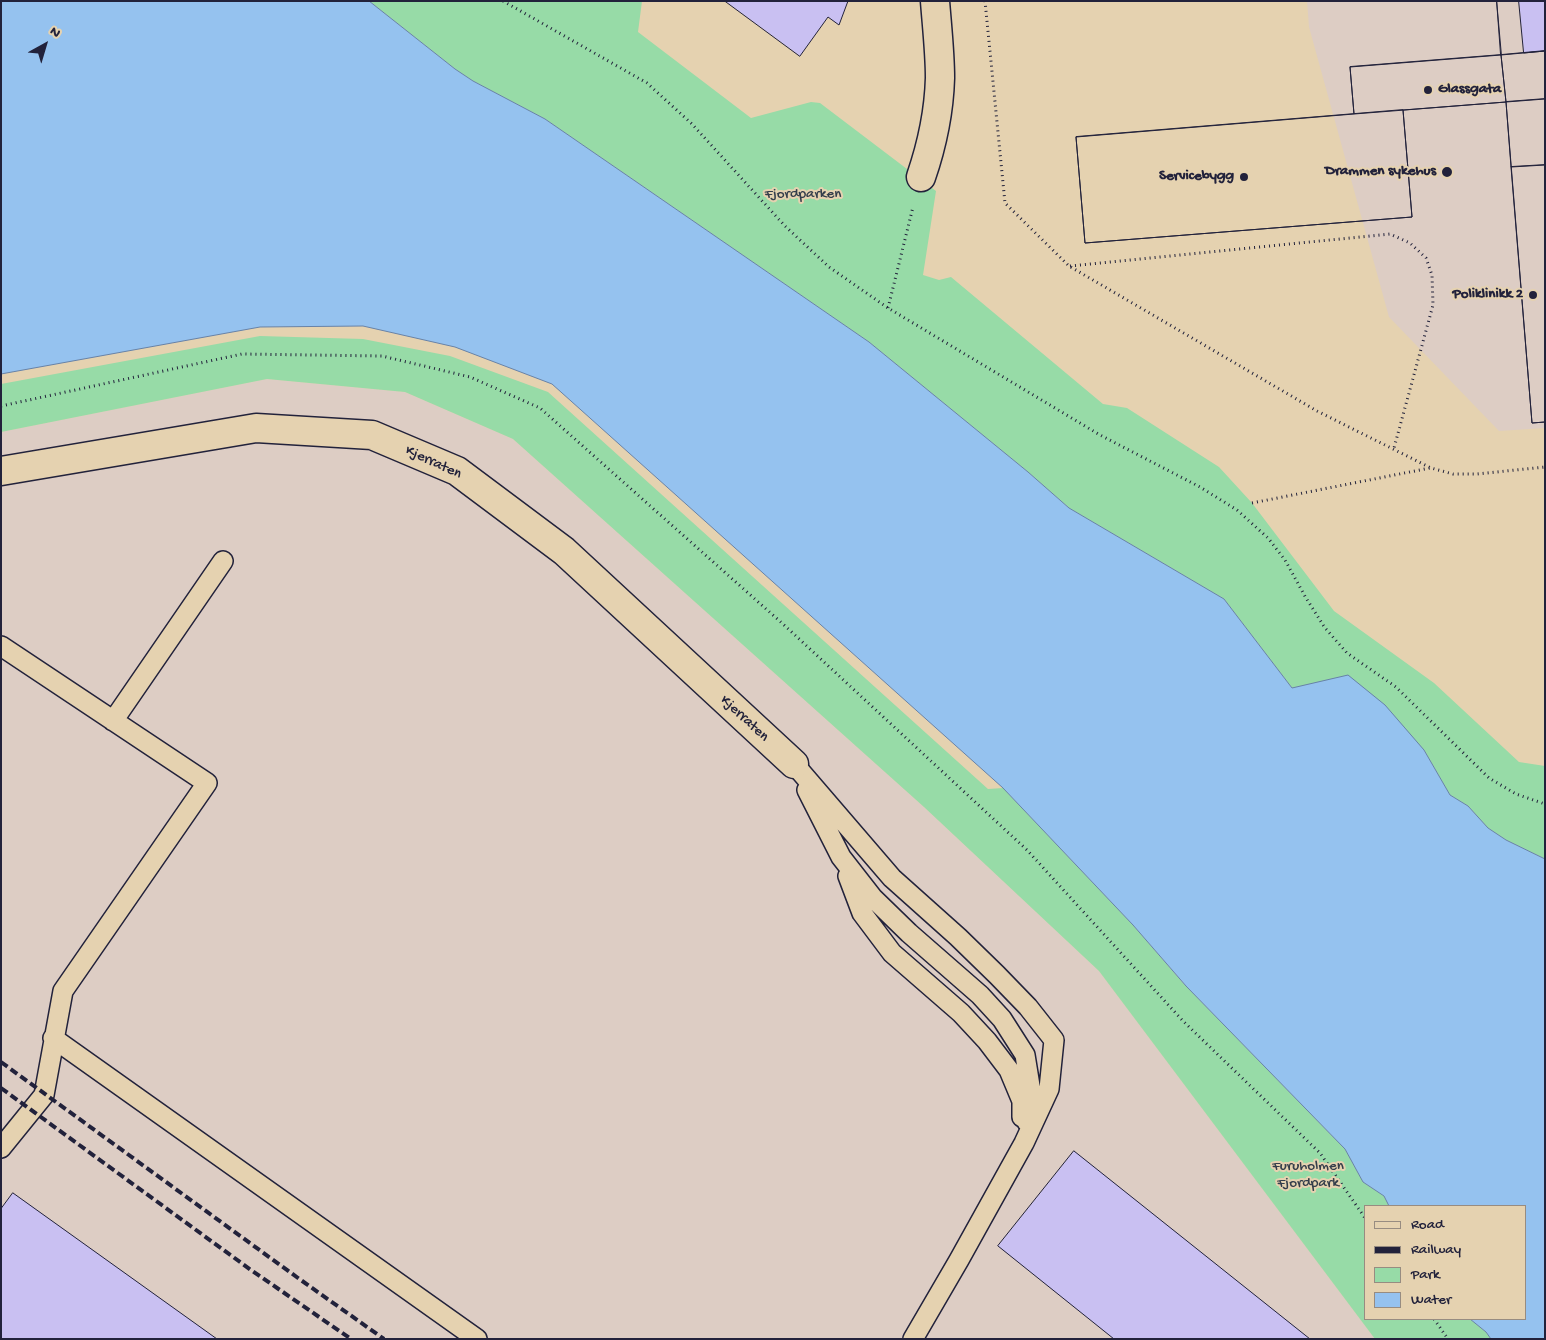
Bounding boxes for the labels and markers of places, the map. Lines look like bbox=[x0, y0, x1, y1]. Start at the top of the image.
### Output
place label: Glassgata bbox=[1438, 81, 1501, 99]
marker: Glassgata bbox=[1422, 84, 1434, 96]
place label: Drammen sykehus bbox=[1325, 163, 1436, 181]
marker: Drammen sykehus bbox=[1440, 165, 1454, 179]
place label: Servicebygg bbox=[1159, 168, 1234, 186]
marker: Servicebygg bbox=[1238, 171, 1250, 183]
place label: Poliklinikk 2 bbox=[1452, 286, 1523, 304]
marker: Poliklinikk 2 bbox=[1527, 289, 1539, 301]

